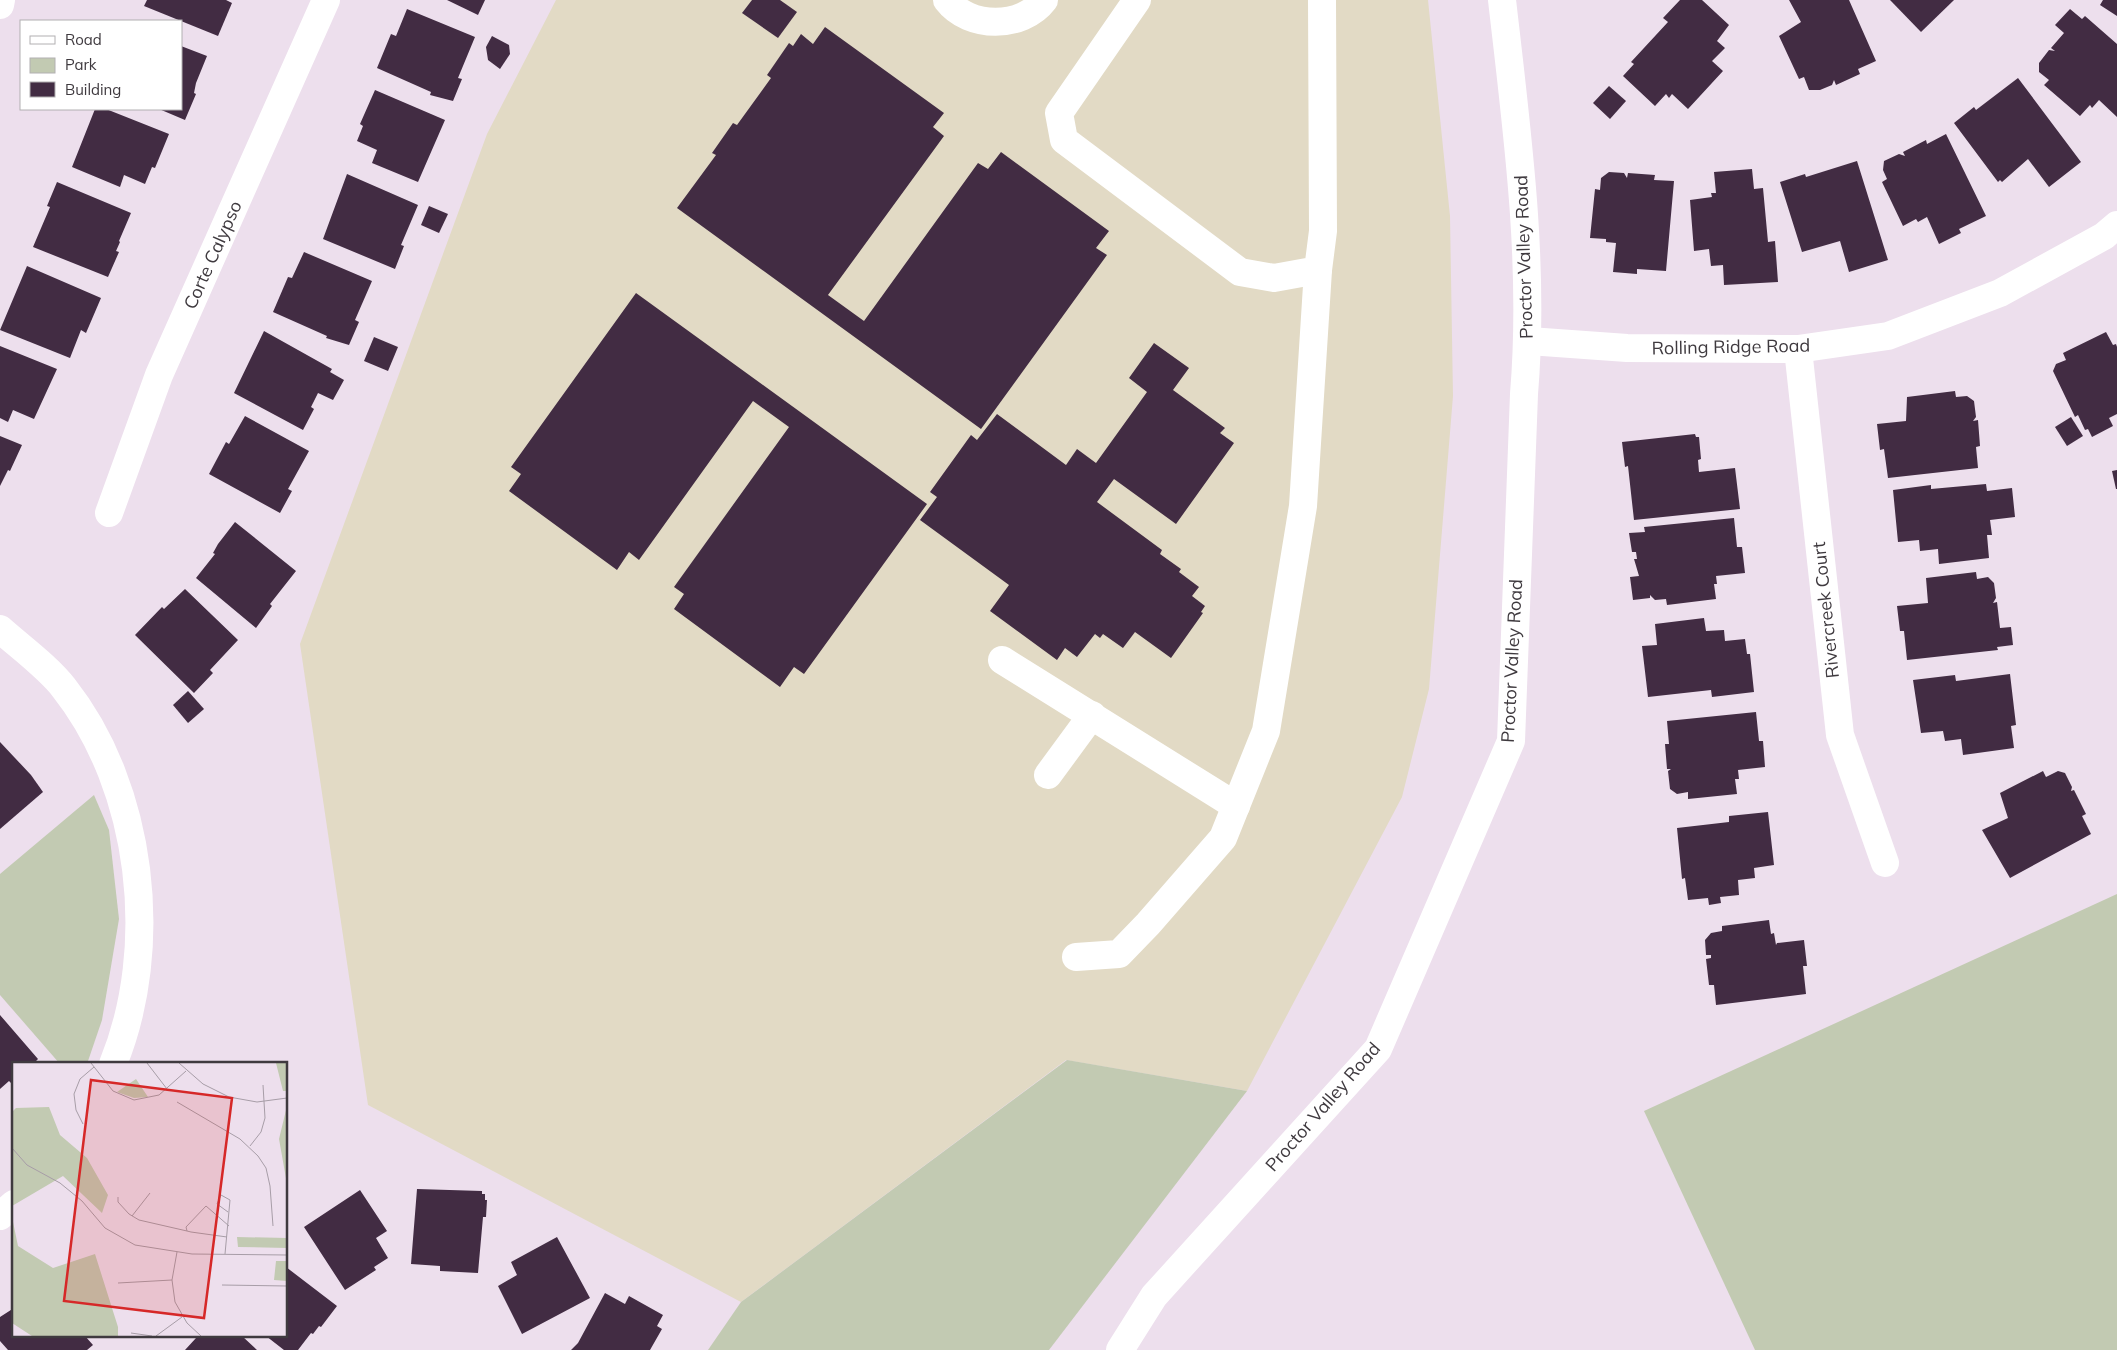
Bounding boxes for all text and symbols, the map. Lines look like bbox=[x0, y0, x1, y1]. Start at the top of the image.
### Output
legend bbox=[20, 20, 182, 110]
text: Road bbox=[65, 30, 102, 49]
text: Park bbox=[65, 55, 97, 74]
text: Building bbox=[65, 80, 121, 99]
street label: Proctor Valley Road bbox=[1509, 175, 1538, 339]
street label: Corte Calypso bbox=[178, 197, 247, 313]
street label: Rolling Ridge Road bbox=[1652, 334, 1810, 359]
street label: Rivercreek Court bbox=[1807, 541, 1844, 679]
street label: Proctor Valley Road bbox=[1496, 579, 1527, 743]
street label: Proctor Valley Road bbox=[1260, 1037, 1385, 1176]
inset map bbox=[12, 1062, 288, 1338]

